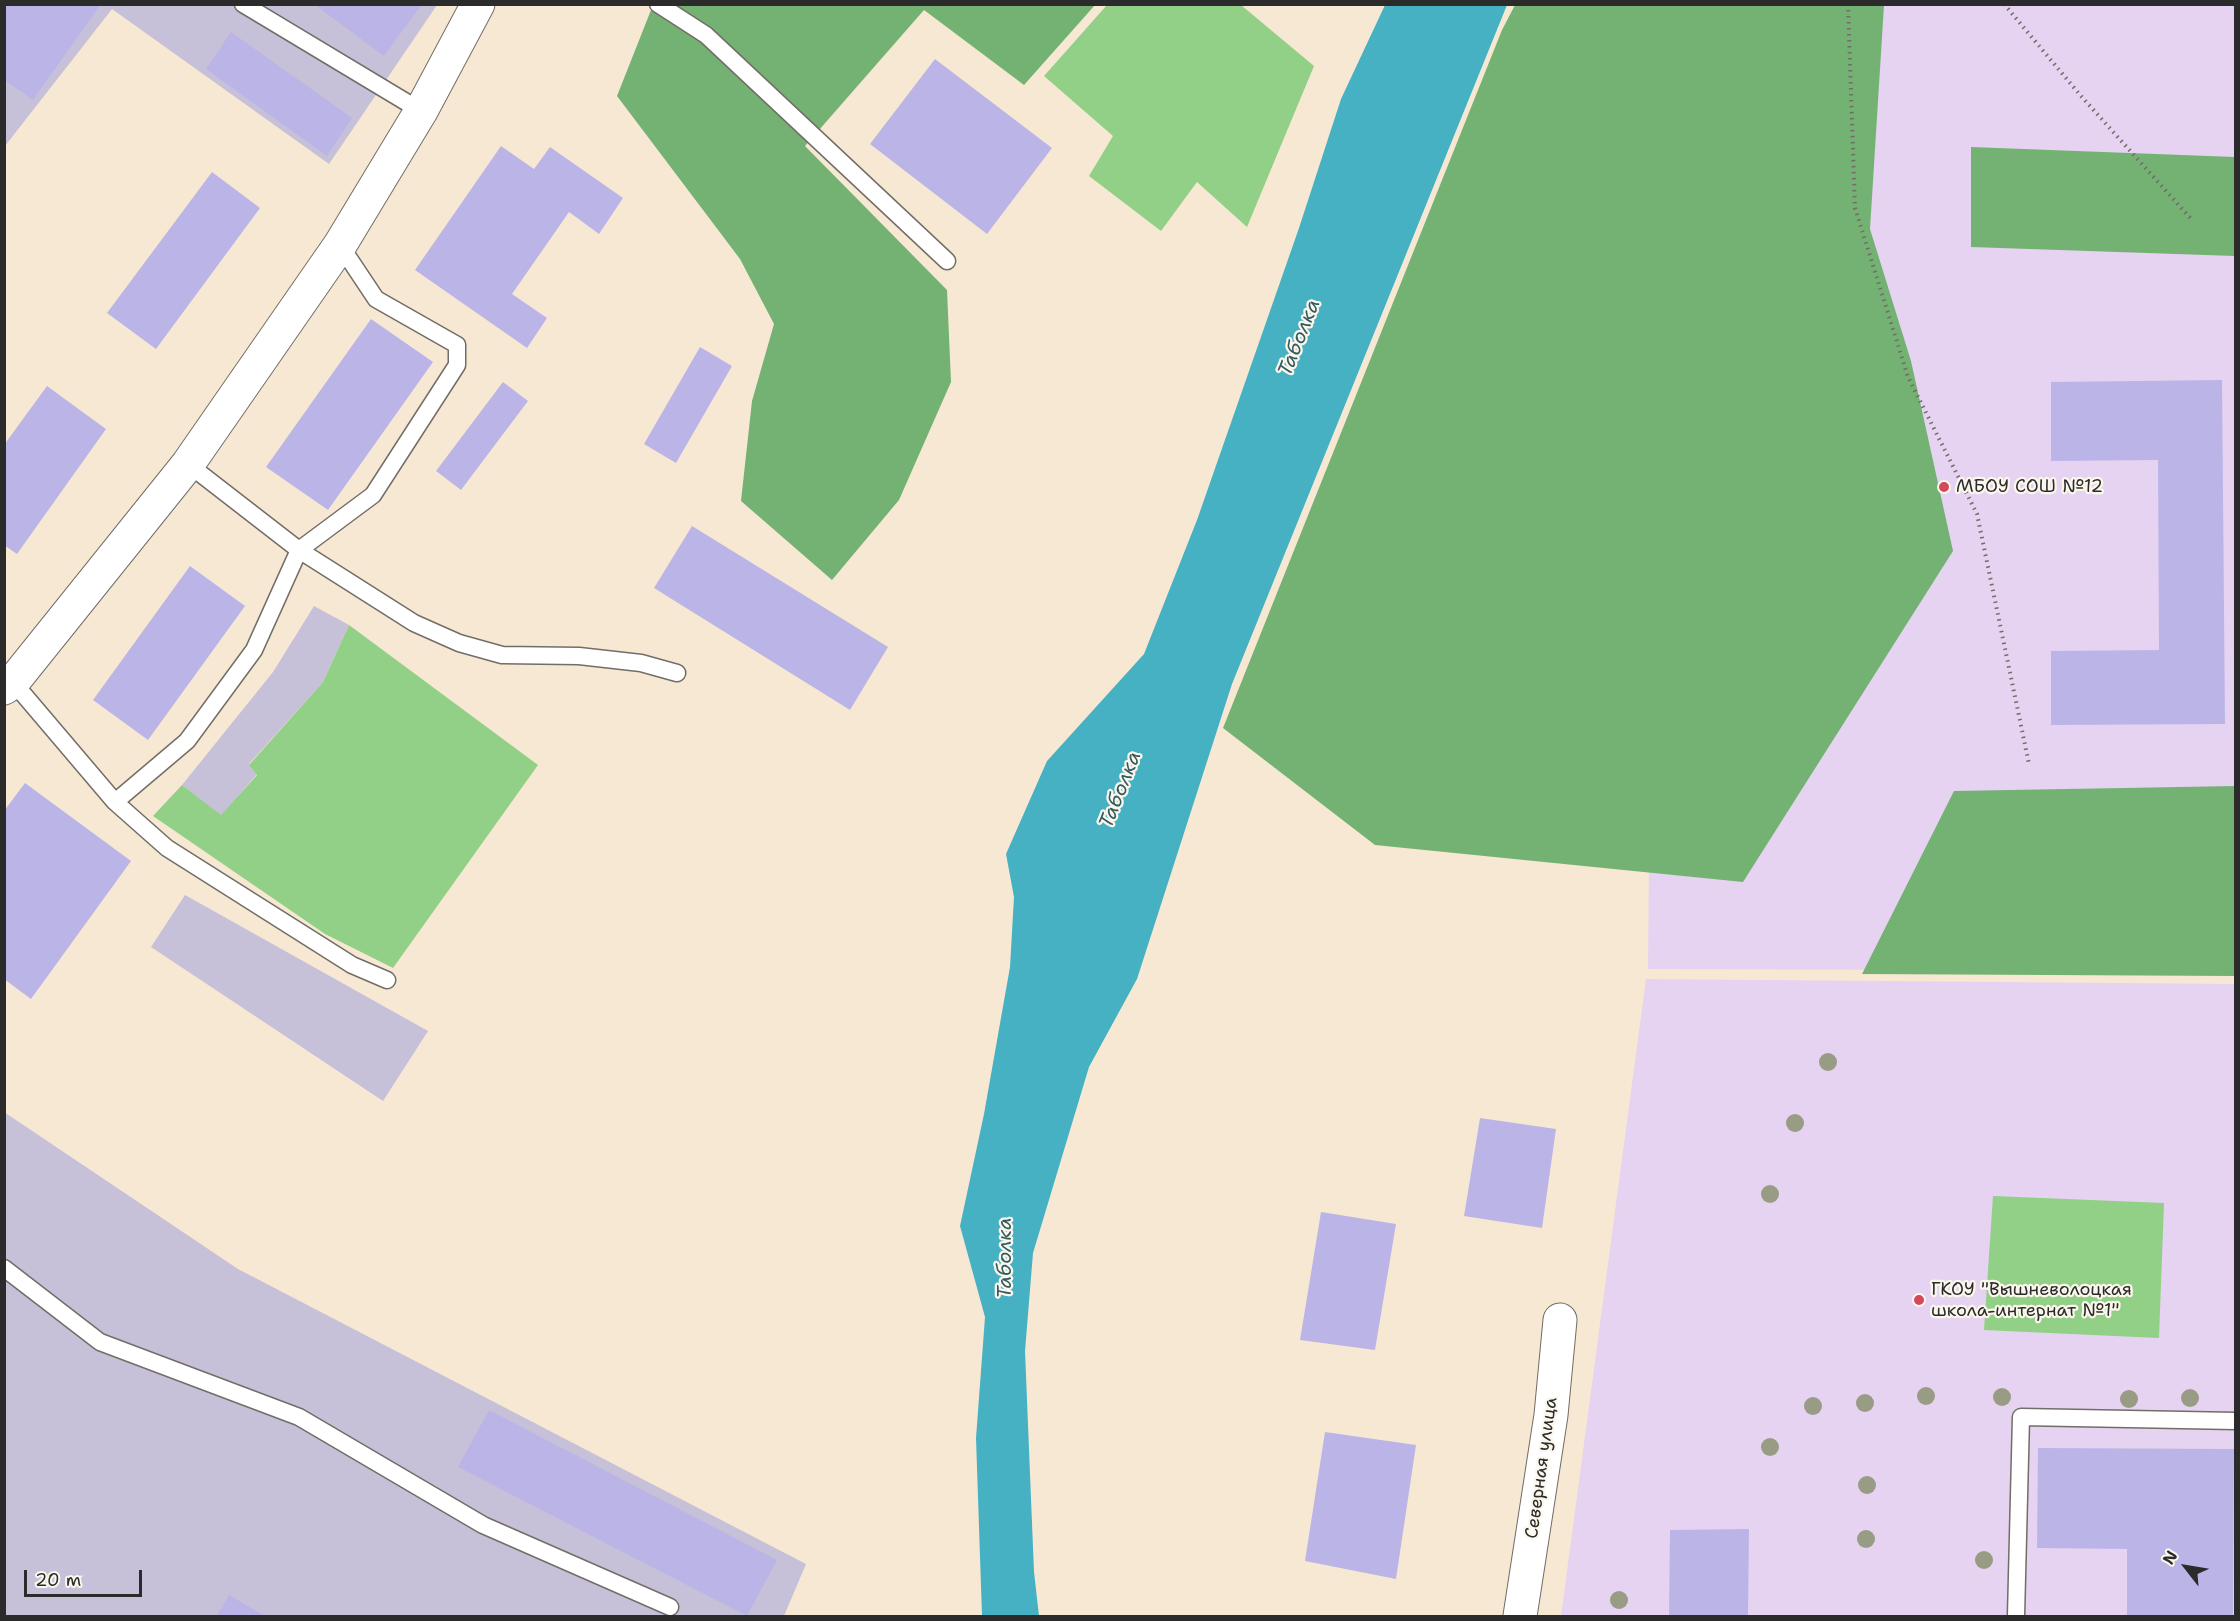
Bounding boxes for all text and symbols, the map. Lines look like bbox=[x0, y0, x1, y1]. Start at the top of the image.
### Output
water label: Таболка bbox=[1274, 296, 1326, 380]
place label: МБОУ СОШ №12 bbox=[1956, 476, 2103, 498]
marker: МБОУ СОШ №12 bbox=[1937, 480, 1951, 494]
water label: Таболка bbox=[1095, 748, 1147, 832]
water label: Таболка bbox=[994, 1218, 1018, 1298]
place label: ГКОУ "Вышневолоцкая школа-интернат №1" bbox=[1931, 1279, 2132, 1322]
marker: ГКОУ "Вышневолоцкая школа-интернат №1" bbox=[1912, 1293, 1926, 1307]
street label: Северная улица bbox=[1521, 1396, 1563, 1540]
north arrow bbox=[2156, 1537, 2216, 1597]
text: N bbox=[2158, 1547, 2182, 1568]
scale bar bbox=[27, 1558, 146, 1596]
text: 20 m bbox=[35, 1568, 81, 1592]

